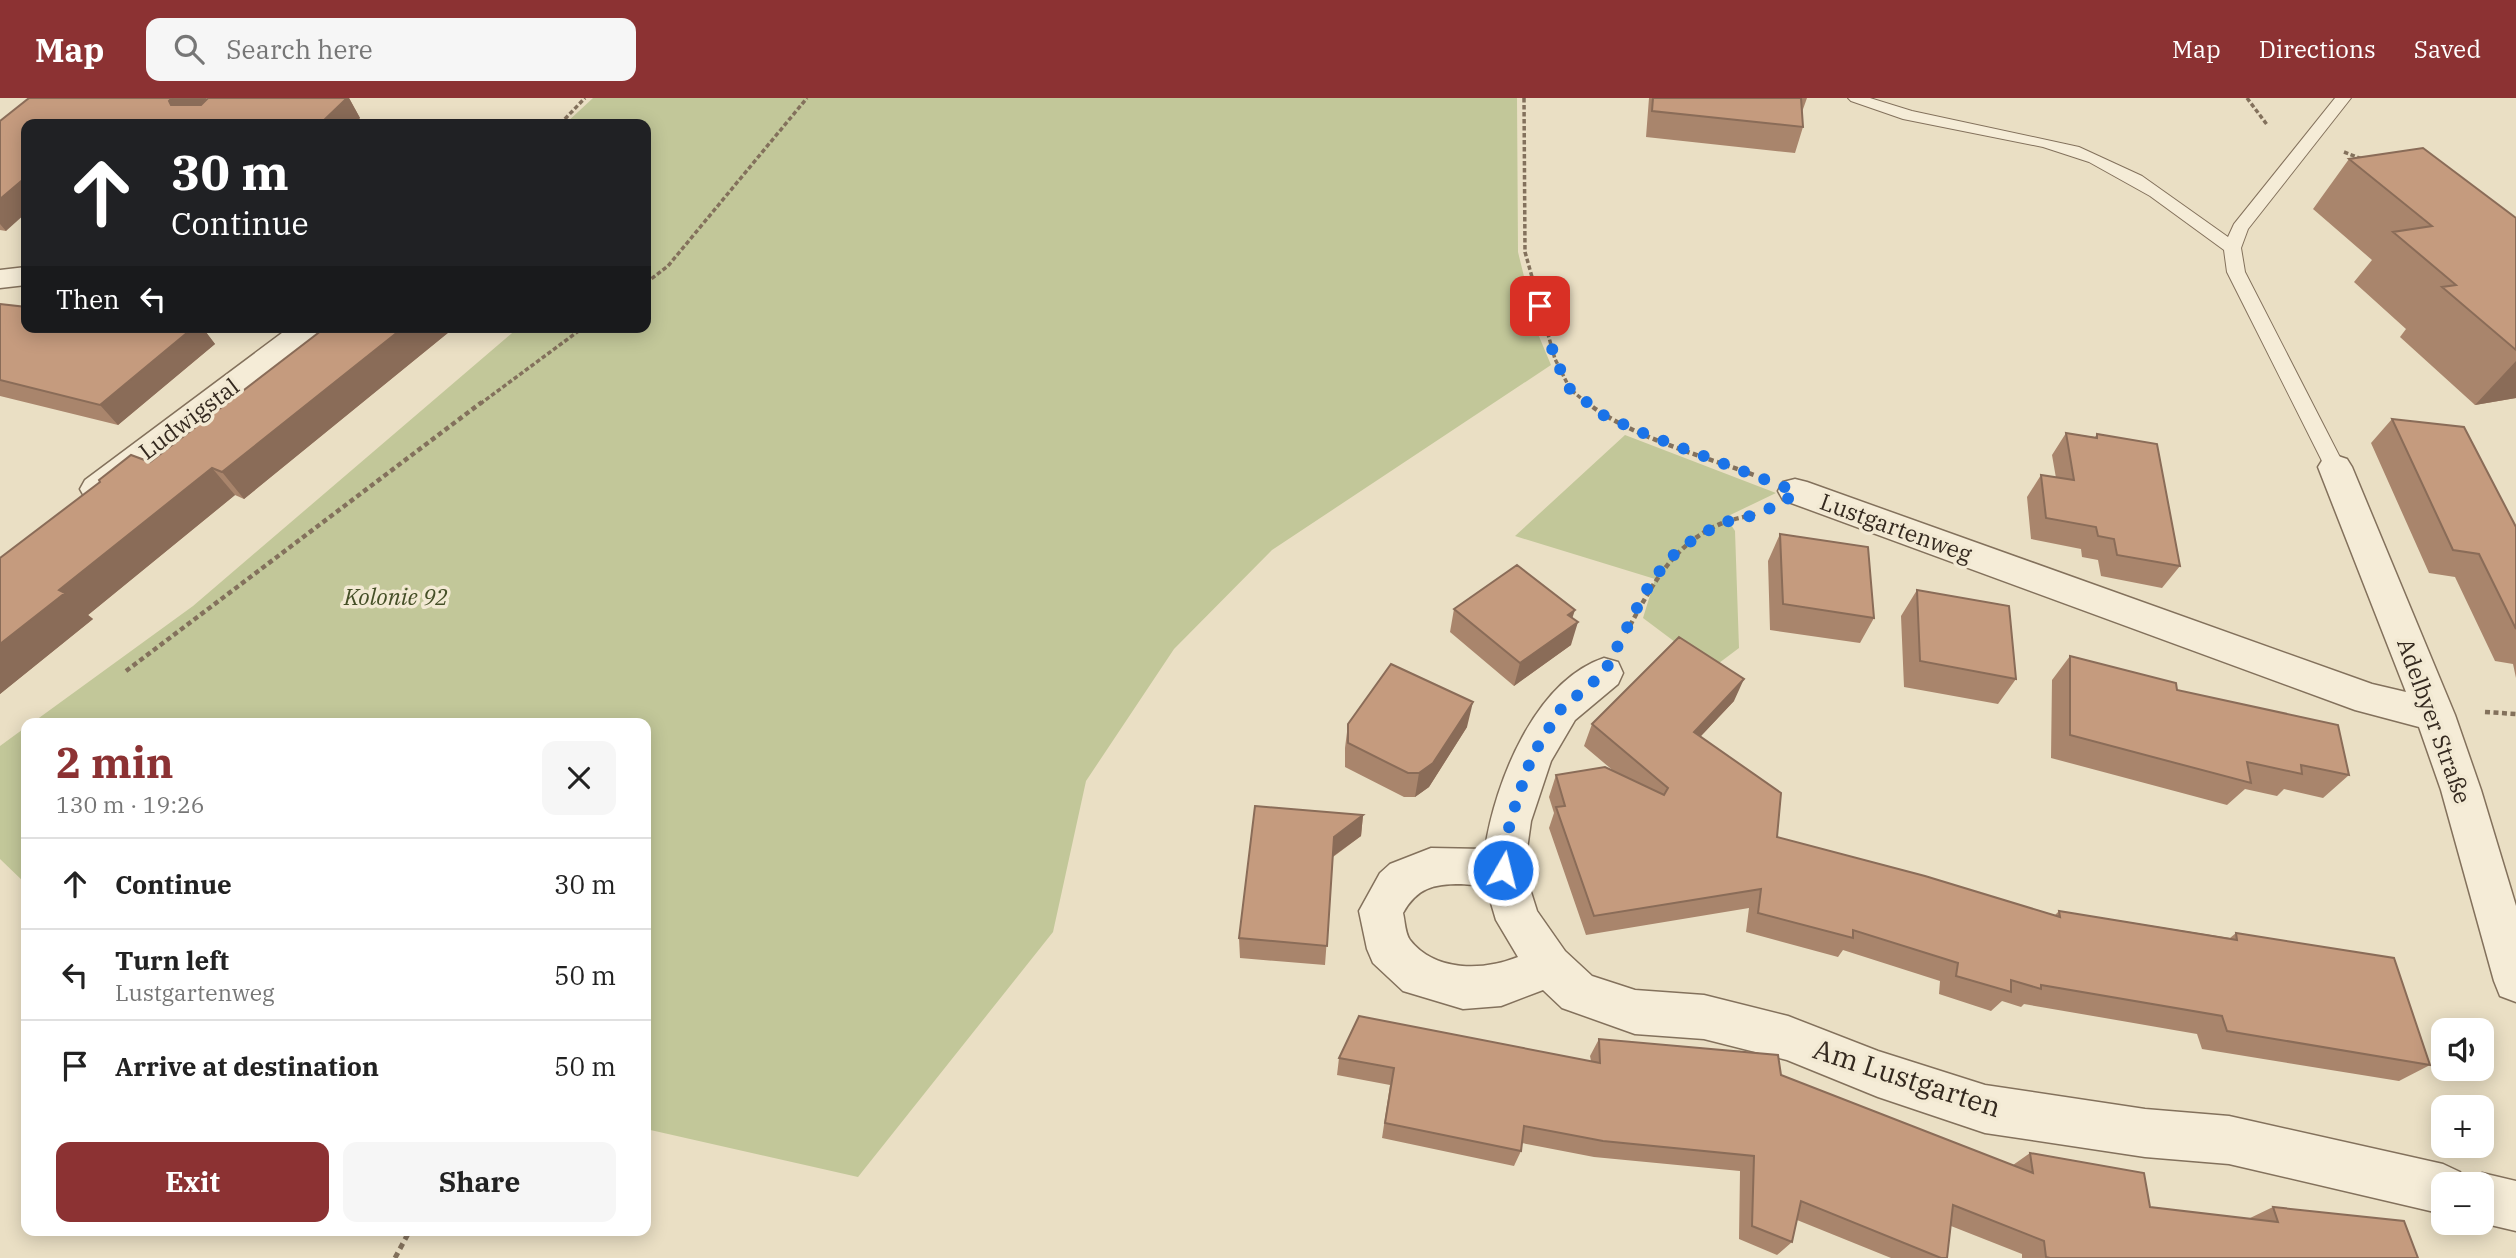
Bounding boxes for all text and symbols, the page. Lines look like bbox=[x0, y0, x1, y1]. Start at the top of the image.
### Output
search box bbox=[146, 18, 636, 81]
text: Map bbox=[35, 28, 104, 71]
icon: search bbox=[170, 30, 208, 68]
text: Search here bbox=[226, 32, 373, 66]
text: Map bbox=[2172, 33, 2221, 65]
text: Directions bbox=[2259, 33, 2376, 65]
text: Saved bbox=[2414, 33, 2481, 65]
text: 30 m bbox=[171, 140, 289, 203]
icon: ahead bbox=[56, 147, 147, 238]
text: Continue bbox=[171, 202, 309, 244]
pin bbox=[1510, 276, 1570, 336]
icon: left bbox=[134, 280, 172, 318]
text: Then bbox=[56, 282, 120, 316]
icon: arrive bbox=[1521, 287, 1559, 325]
street label: Ludwigstal bbox=[132, 371, 245, 466]
street label: Lustgartenweg bbox=[1816, 486, 1977, 569]
park label: Kolonie 92 bbox=[343, 581, 448, 611]
street label: Adelbyer Straße bbox=[2391, 634, 2479, 808]
text: 2 min bbox=[56, 735, 174, 790]
button: close bbox=[542, 741, 616, 815]
text: 130 m · 19:26 bbox=[56, 789, 205, 819]
position arrow bbox=[1466, 833, 1540, 907]
icon: ahead bbox=[56, 865, 94, 903]
text: Continue bbox=[115, 867, 232, 901]
text: 30 m bbox=[554, 867, 616, 901]
text: Turn left bbox=[115, 943, 229, 977]
icon: left bbox=[56, 956, 94, 994]
text: 50 m bbox=[554, 958, 616, 992]
text: Lustgartenweg bbox=[115, 977, 275, 1007]
map controls bbox=[2431, 1018, 2494, 1235]
button: sound bbox=[2431, 1018, 2494, 1081]
street label: Am Lustgarten bbox=[1809, 1030, 2006, 1125]
icon: arrive bbox=[56, 1047, 94, 1085]
text: Arrive at destination bbox=[115, 1049, 379, 1083]
text: 50 m bbox=[554, 1049, 616, 1083]
button: + bbox=[2431, 1095, 2494, 1158]
button: Exit bbox=[56, 1142, 329, 1222]
button: Share bbox=[343, 1142, 616, 1222]
button: − bbox=[2431, 1172, 2494, 1235]

